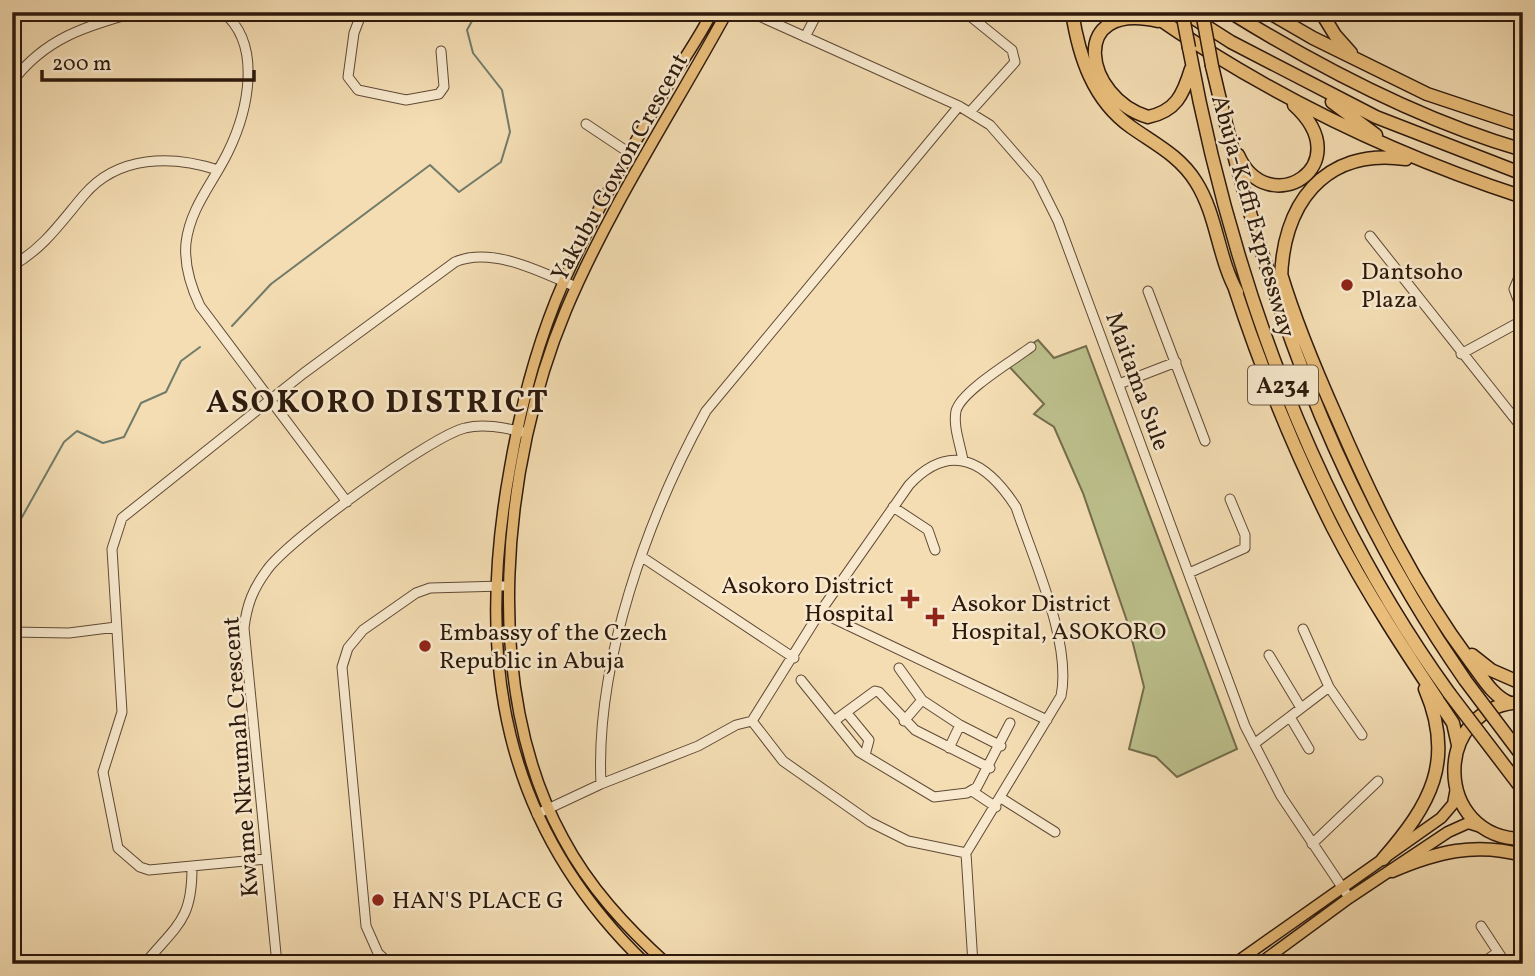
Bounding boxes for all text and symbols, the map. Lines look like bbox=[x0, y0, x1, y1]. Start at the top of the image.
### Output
scale bar bbox=[42, 38, 254, 82]
street label: Yakubu Gowon Crescent bbox=[544, 48, 698, 288]
text: 200 m bbox=[52, 50, 112, 79]
street label: Abuja-Keffi Expressway bbox=[1201, 91, 1303, 342]
place label: Dantsoho Plaza bbox=[1361, 256, 1463, 318]
marker: Dantsoho Plaza bbox=[1339, 277, 1355, 293]
street label: Maitama Sule bbox=[1095, 308, 1177, 456]
road number: A234 bbox=[1248, 366, 1318, 404]
district label: ASOKORO DISTRICT bbox=[206, 382, 550, 426]
place label: Asokoro District Hospital bbox=[721, 570, 894, 632]
place label: Asokor District Hospital, ASOKORO bbox=[951, 588, 1166, 650]
marker: Asokoro District Hospital bbox=[900, 589, 920, 609]
marker: Asokor District Hospital, ASOKORO bbox=[925, 607, 945, 627]
street label: Kwame Nkrumah Crescent bbox=[215, 615, 269, 898]
place label: Embassy of the Czech Republic in Abuja bbox=[439, 617, 667, 679]
marker: Embassy of the Czech Republic in Abuja bbox=[417, 638, 433, 654]
place label: HAN'S PLACE G bbox=[392, 885, 564, 919]
marker: HAN'S PLACE G bbox=[370, 892, 386, 908]

